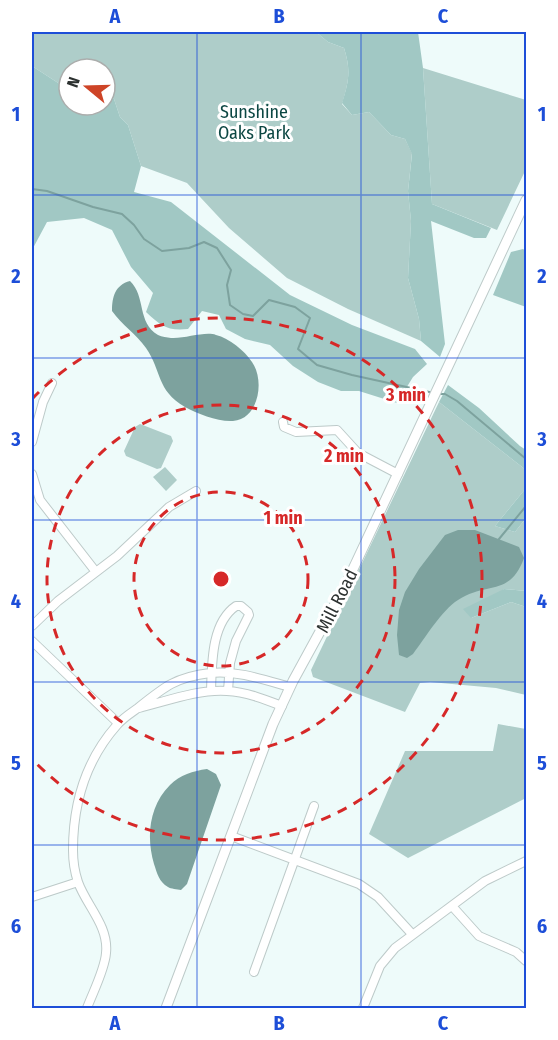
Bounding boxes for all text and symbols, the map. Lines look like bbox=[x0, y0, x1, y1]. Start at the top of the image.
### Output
text: A bbox=[109, 4, 122, 28]
text: B bbox=[273, 4, 285, 28]
text: C bbox=[438, 4, 449, 28]
north arrow bbox=[57, 57, 117, 117]
text: N bbox=[63, 75, 84, 90]
park label: Sunshine Oaks Park bbox=[218, 101, 291, 144]
text: 1 bbox=[12, 102, 20, 126]
text: 1 bbox=[538, 102, 546, 126]
text: 2 bbox=[10, 264, 21, 288]
text: 2 bbox=[536, 264, 547, 288]
text: 3 min bbox=[385, 384, 426, 406]
text: 3 bbox=[10, 427, 21, 451]
text: 3 bbox=[536, 427, 547, 451]
text: 2 min bbox=[323, 445, 364, 467]
text: 1 min bbox=[263, 507, 303, 529]
street label: Mill Road bbox=[312, 566, 362, 636]
centre of rings bbox=[211, 569, 231, 589]
text: 4 bbox=[11, 589, 21, 613]
text: 4 bbox=[537, 589, 547, 613]
text: 5 bbox=[11, 751, 21, 775]
text: 5 bbox=[537, 751, 547, 775]
text: 6 bbox=[11, 914, 21, 938]
text: 6 bbox=[537, 914, 547, 938]
text: A bbox=[109, 1011, 122, 1035]
text: B bbox=[273, 1011, 285, 1035]
text: C bbox=[438, 1011, 449, 1035]

